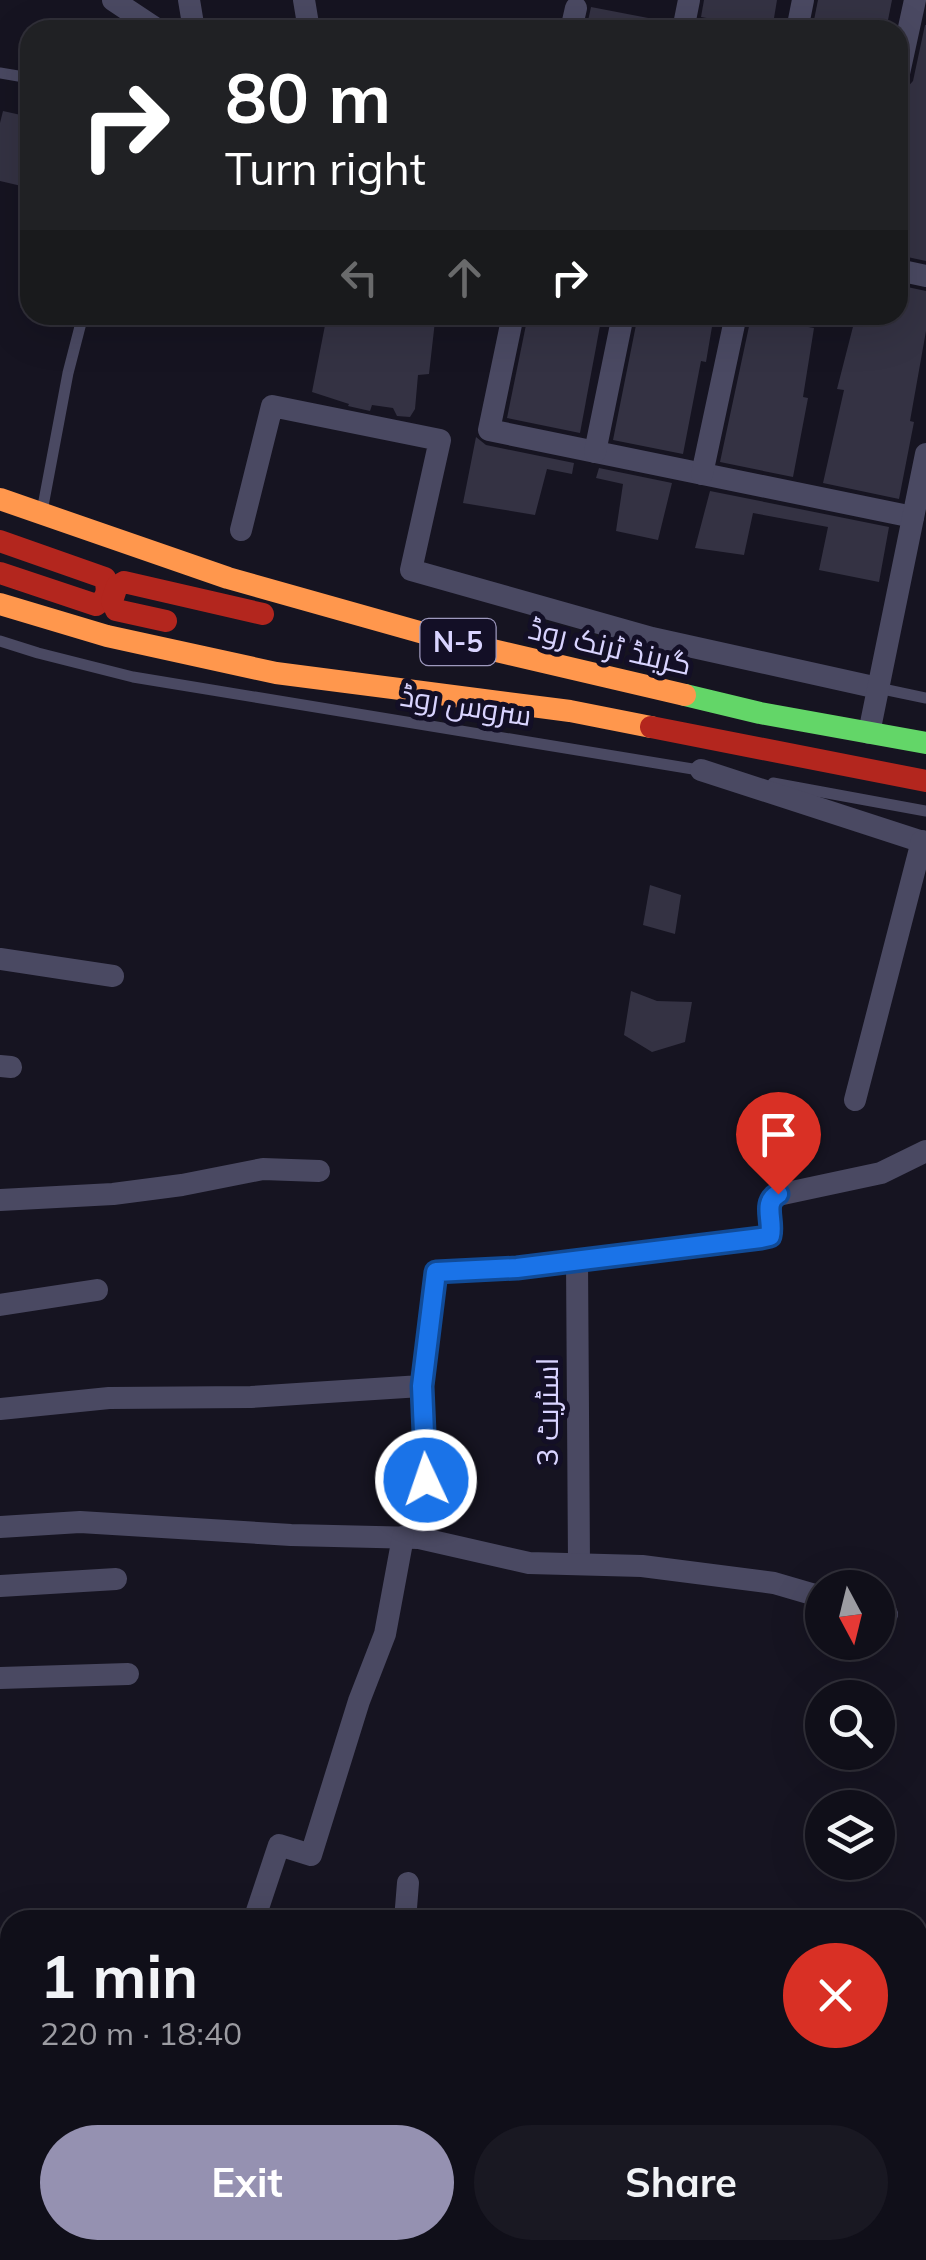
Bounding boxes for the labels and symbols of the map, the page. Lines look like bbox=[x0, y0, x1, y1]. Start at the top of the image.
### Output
street label: گرینڈ ٹرنک روڈ bbox=[525, 609, 695, 683]
road number: N-5 bbox=[420, 619, 496, 665]
street label: سروس روڈ bbox=[398, 676, 535, 734]
pin bbox=[736, 1092, 821, 1195]
street label: اسٹریٹ 3 bbox=[528, 1357, 566, 1467]
position arrow bbox=[374, 1428, 478, 1532]
north arrow bbox=[805, 1570, 895, 1660]

